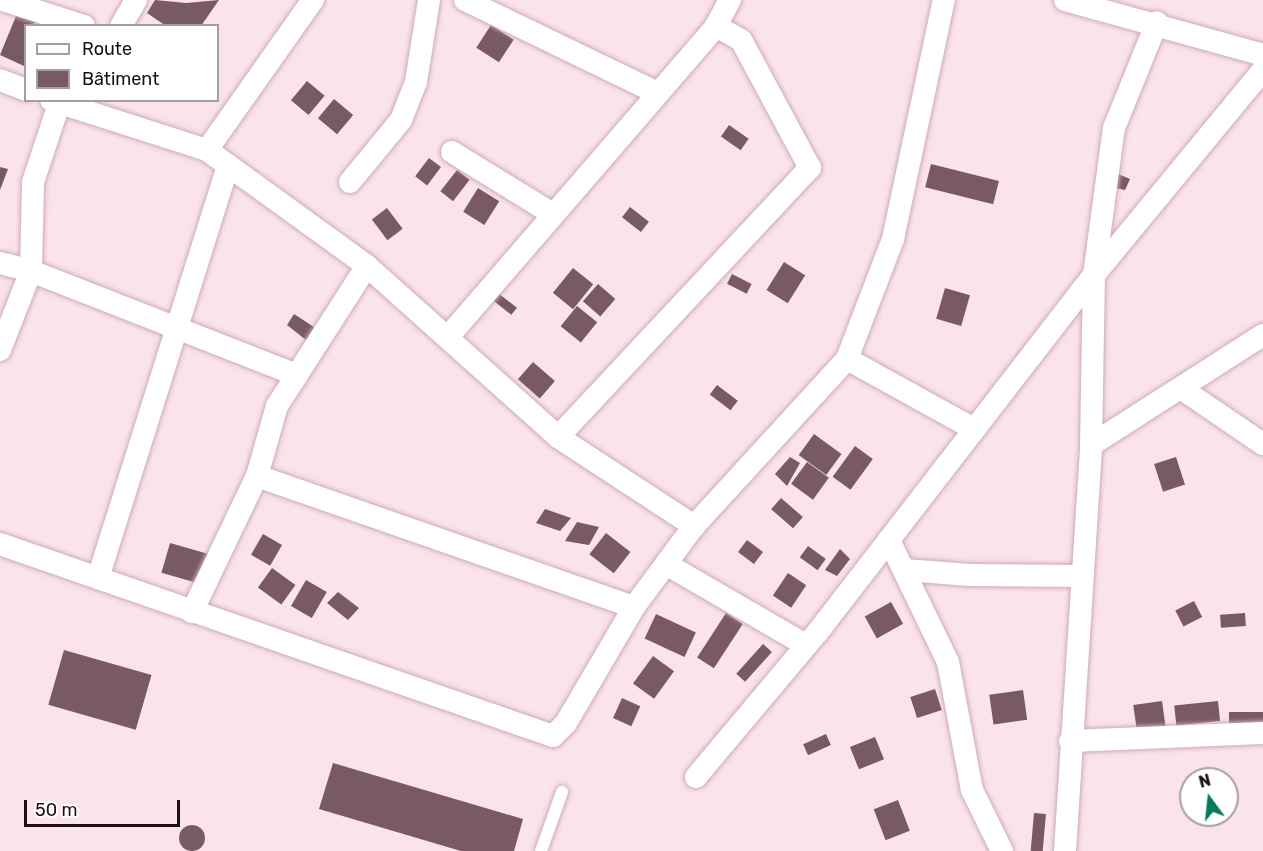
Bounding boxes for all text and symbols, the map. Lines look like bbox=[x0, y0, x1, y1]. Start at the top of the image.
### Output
legend bbox=[24, 24, 219, 102]
text: Route bbox=[82, 38, 132, 60]
text: Bâtiment bbox=[82, 68, 159, 90]
north arrow bbox=[1179, 767, 1239, 827]
text: N bbox=[1197, 770, 1213, 792]
scale bar bbox=[27, 788, 183, 826]
text: 50 m bbox=[35, 799, 78, 821]

